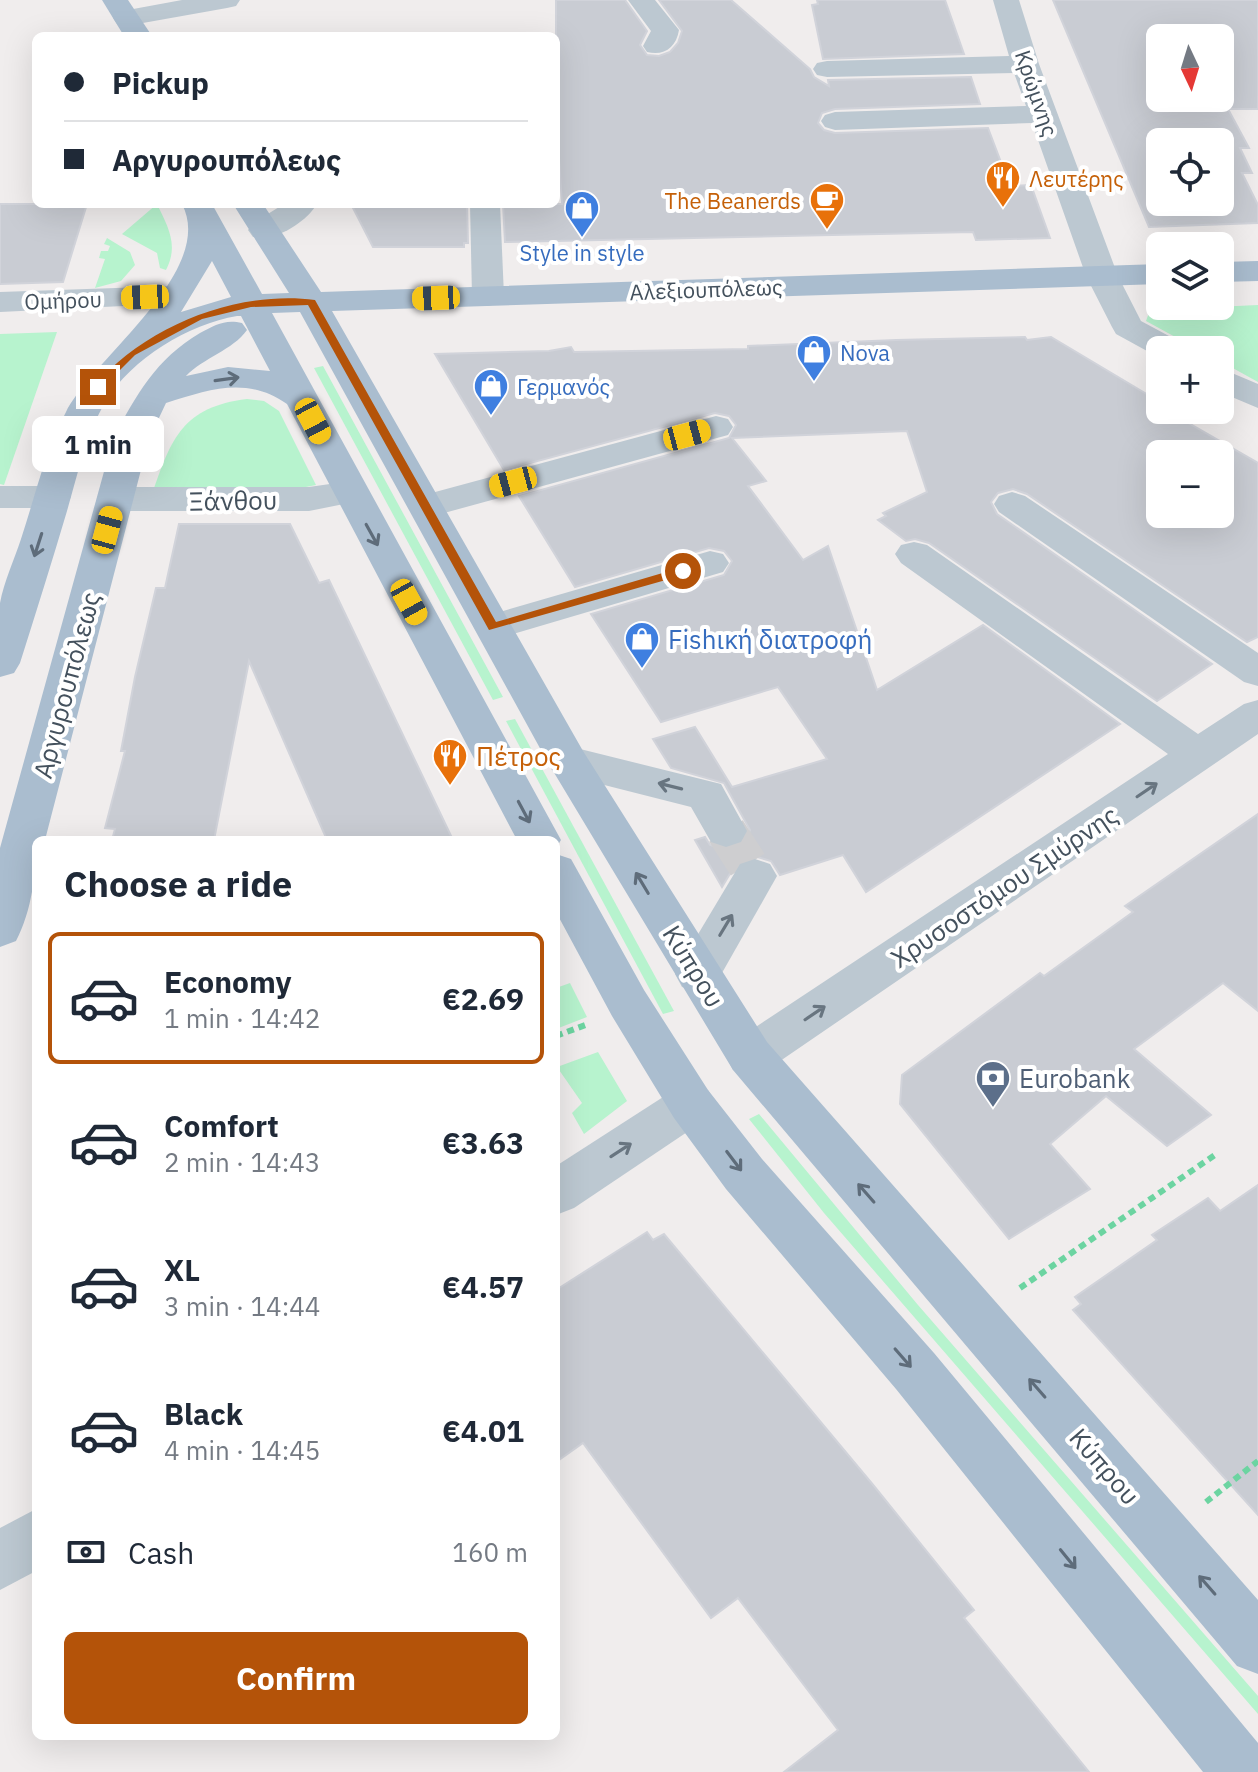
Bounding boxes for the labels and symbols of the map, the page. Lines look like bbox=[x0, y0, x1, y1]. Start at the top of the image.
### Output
north arrow bbox=[1146, 24, 1234, 112]
street label: Κρώμνης bbox=[1009, 46, 1065, 140]
restaurant icon: Λευτέρης bbox=[984, 159, 1022, 209]
place label: Λευτέρης bbox=[1029, 164, 1124, 193]
cafe icon: The Beanerds bbox=[808, 181, 846, 231]
place label: The Beanerds bbox=[664, 186, 801, 215]
shop icon: Style in style bbox=[563, 189, 601, 239]
place label: Style in style bbox=[519, 238, 645, 267]
street label: Αλεξιουπόλεως bbox=[629, 272, 783, 306]
street label: Ομήρου bbox=[24, 284, 102, 316]
car bbox=[121, 284, 169, 310]
car bbox=[412, 285, 460, 311]
shop icon: Nova bbox=[795, 333, 833, 383]
place label: Nova bbox=[840, 338, 890, 367]
shop icon: Γερμανός bbox=[472, 367, 510, 417]
route end bbox=[80, 369, 116, 405]
one-way arrow bbox=[214, 371, 239, 386]
place label: Γερμανός bbox=[517, 372, 610, 401]
car bbox=[291, 394, 335, 448]
callout: 1 min bbox=[32, 415, 164, 471]
car bbox=[661, 417, 713, 453]
car bbox=[487, 464, 539, 500]
street label: Ξάνθου bbox=[188, 482, 278, 518]
car bbox=[89, 504, 125, 556]
one-way arrow bbox=[365, 522, 381, 546]
one-way arrow bbox=[29, 533, 44, 558]
route start bbox=[665, 553, 701, 589]
car bbox=[387, 575, 431, 629]
street label: Αργυρουπόλεως bbox=[25, 588, 107, 782]
shop icon: Fishική διατροφή bbox=[623, 620, 661, 670]
place label: Fishική διατροφή bbox=[668, 622, 872, 656]
restaurant icon: Πέτρος bbox=[431, 737, 469, 787]
place label: Πέτρος bbox=[476, 739, 561, 773]
one-way arrow bbox=[657, 778, 683, 793]
one-way arrow bbox=[1135, 781, 1157, 798]
street label: Χρυσοστόμου Σμύρνης bbox=[884, 797, 1124, 975]
one-way arrow bbox=[517, 799, 532, 823]
one-way arrow bbox=[634, 872, 650, 895]
one-way arrow bbox=[718, 914, 734, 937]
street label: Κύπρου bbox=[656, 919, 732, 1013]
one-way arrow bbox=[803, 1005, 825, 1021]
bank icon: Eurobank bbox=[974, 1059, 1012, 1109]
place label: Eurobank bbox=[1019, 1061, 1131, 1095]
one-way arrow bbox=[609, 1142, 632, 1158]
one-way arrow bbox=[725, 1149, 742, 1171]
one-way arrow bbox=[858, 1183, 876, 1203]
one-way arrow bbox=[894, 1347, 912, 1367]
one-way arrow bbox=[1029, 1379, 1047, 1399]
street label: Κύπρου bbox=[1062, 1421, 1148, 1511]
one-way arrow bbox=[1059, 1548, 1077, 1569]
one-way arrow bbox=[1198, 1576, 1216, 1596]

